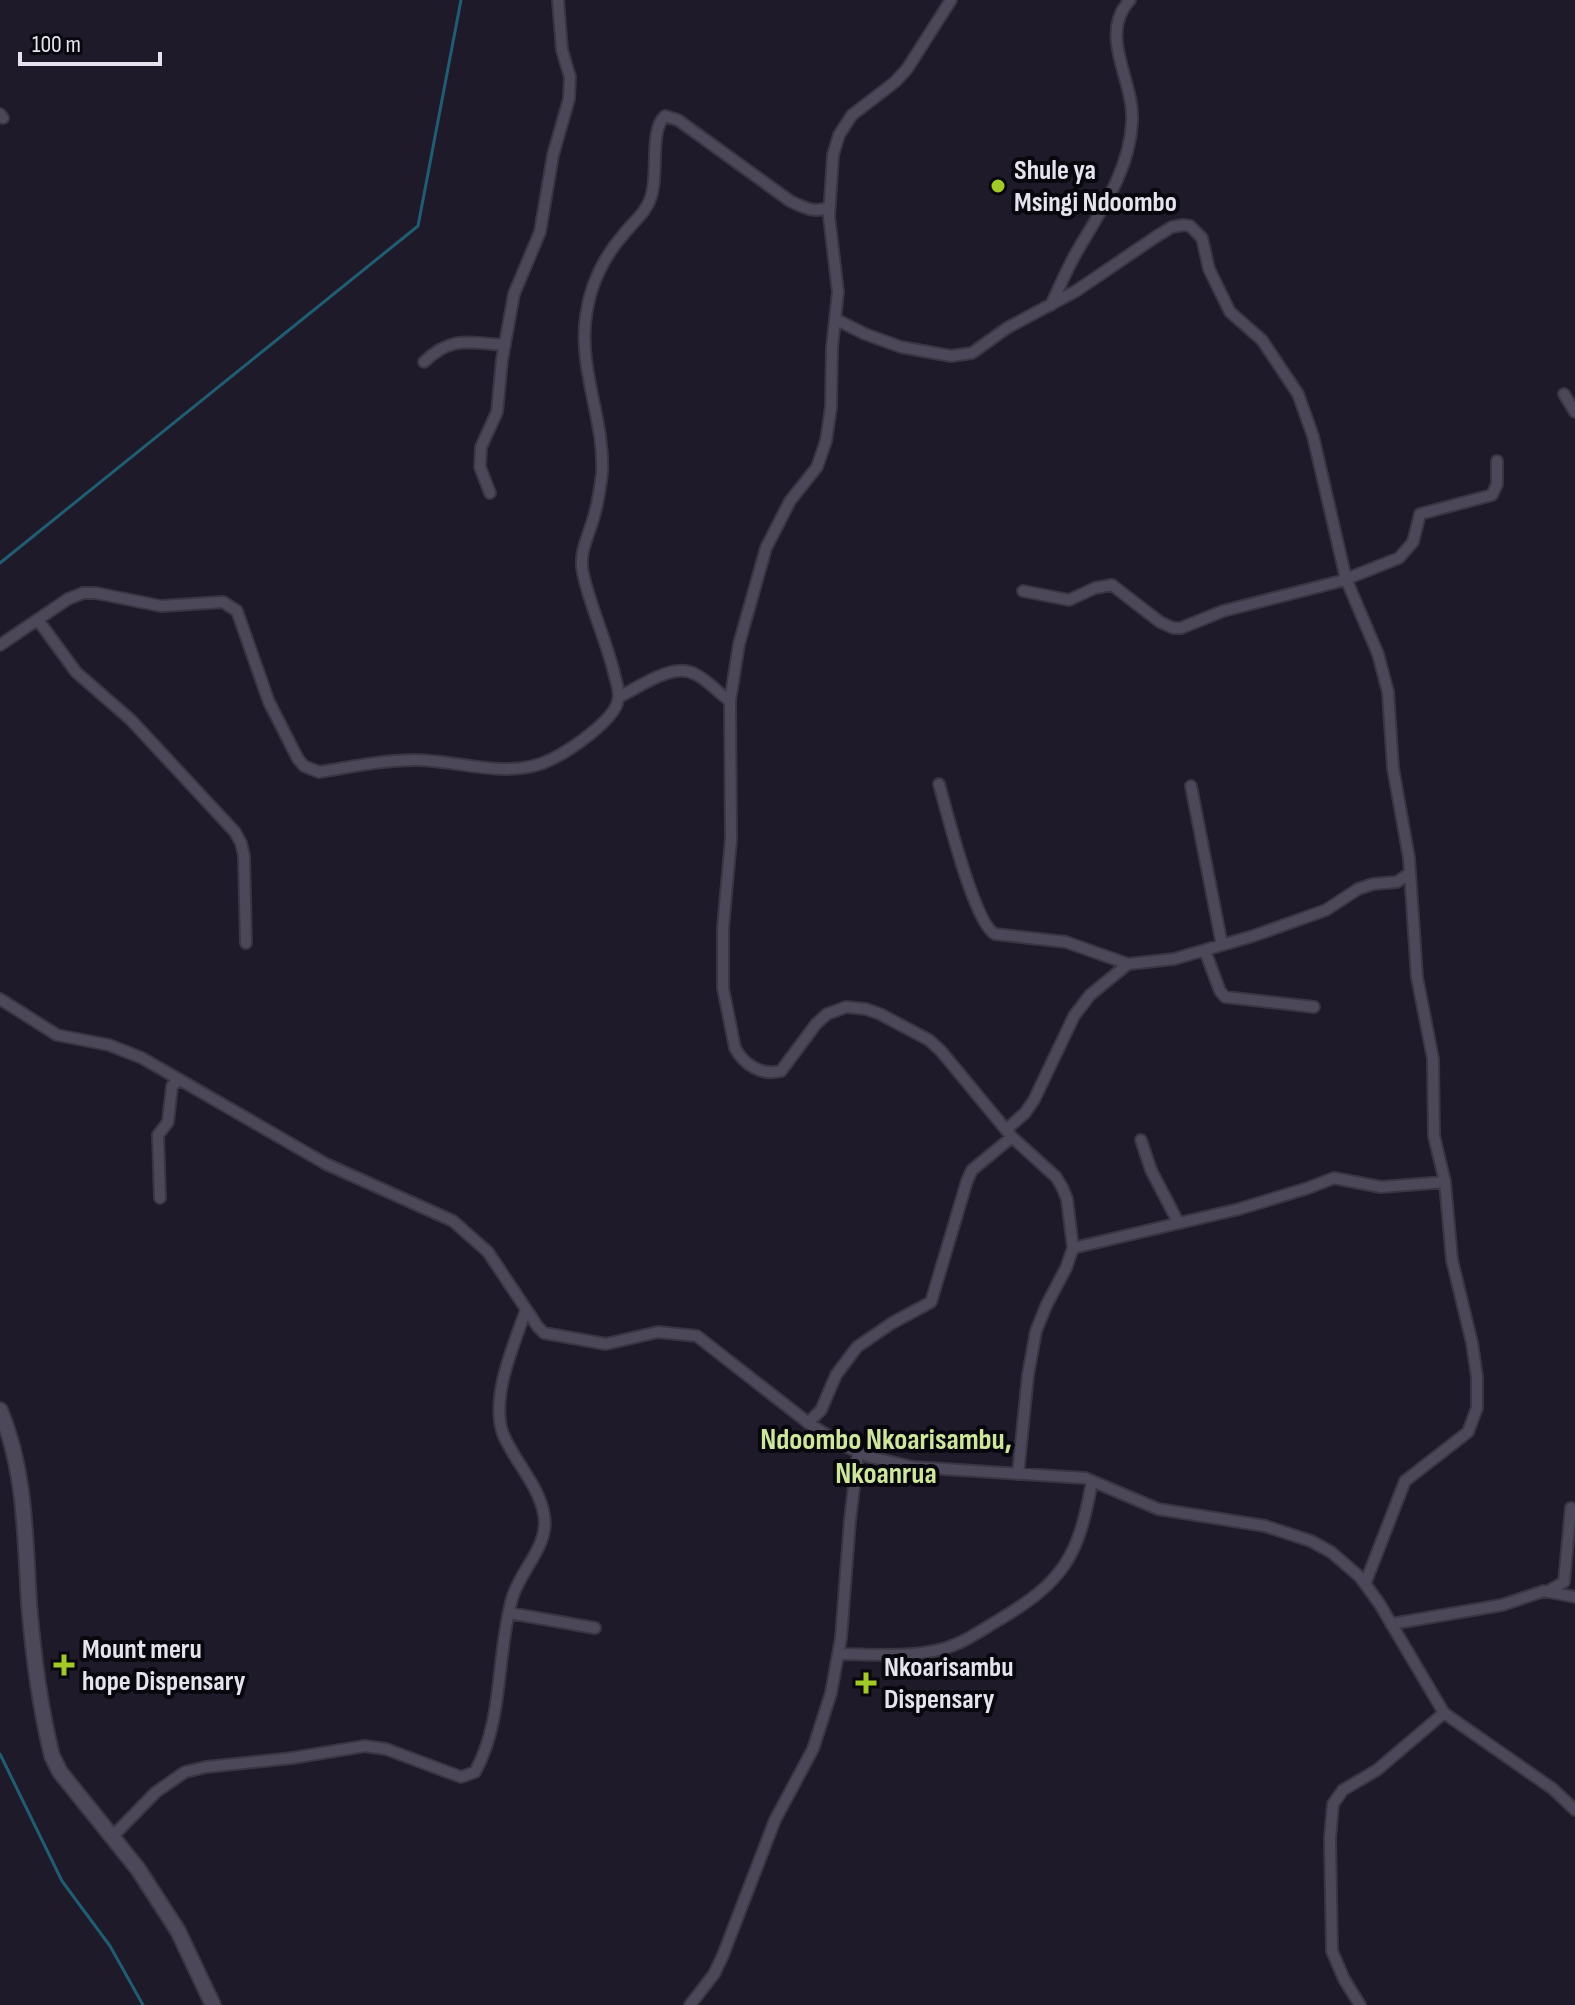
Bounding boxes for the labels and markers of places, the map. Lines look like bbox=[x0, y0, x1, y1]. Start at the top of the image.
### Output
place label: Shule ya Msingi Ndoombo bbox=[1014, 154, 1177, 219]
marker: Shule ya Msingi Ndoombo bbox=[989, 177, 1007, 195]
place label: Mount meru hope Dispensary bbox=[82, 1633, 246, 1698]
place label: Nkoarisambu Dispensary bbox=[884, 1651, 1013, 1716]
marker: Mount meru hope Dispensary bbox=[53, 1654, 75, 1676]
marker: Nkoarisambu Dispensary bbox=[855, 1672, 877, 1694]

